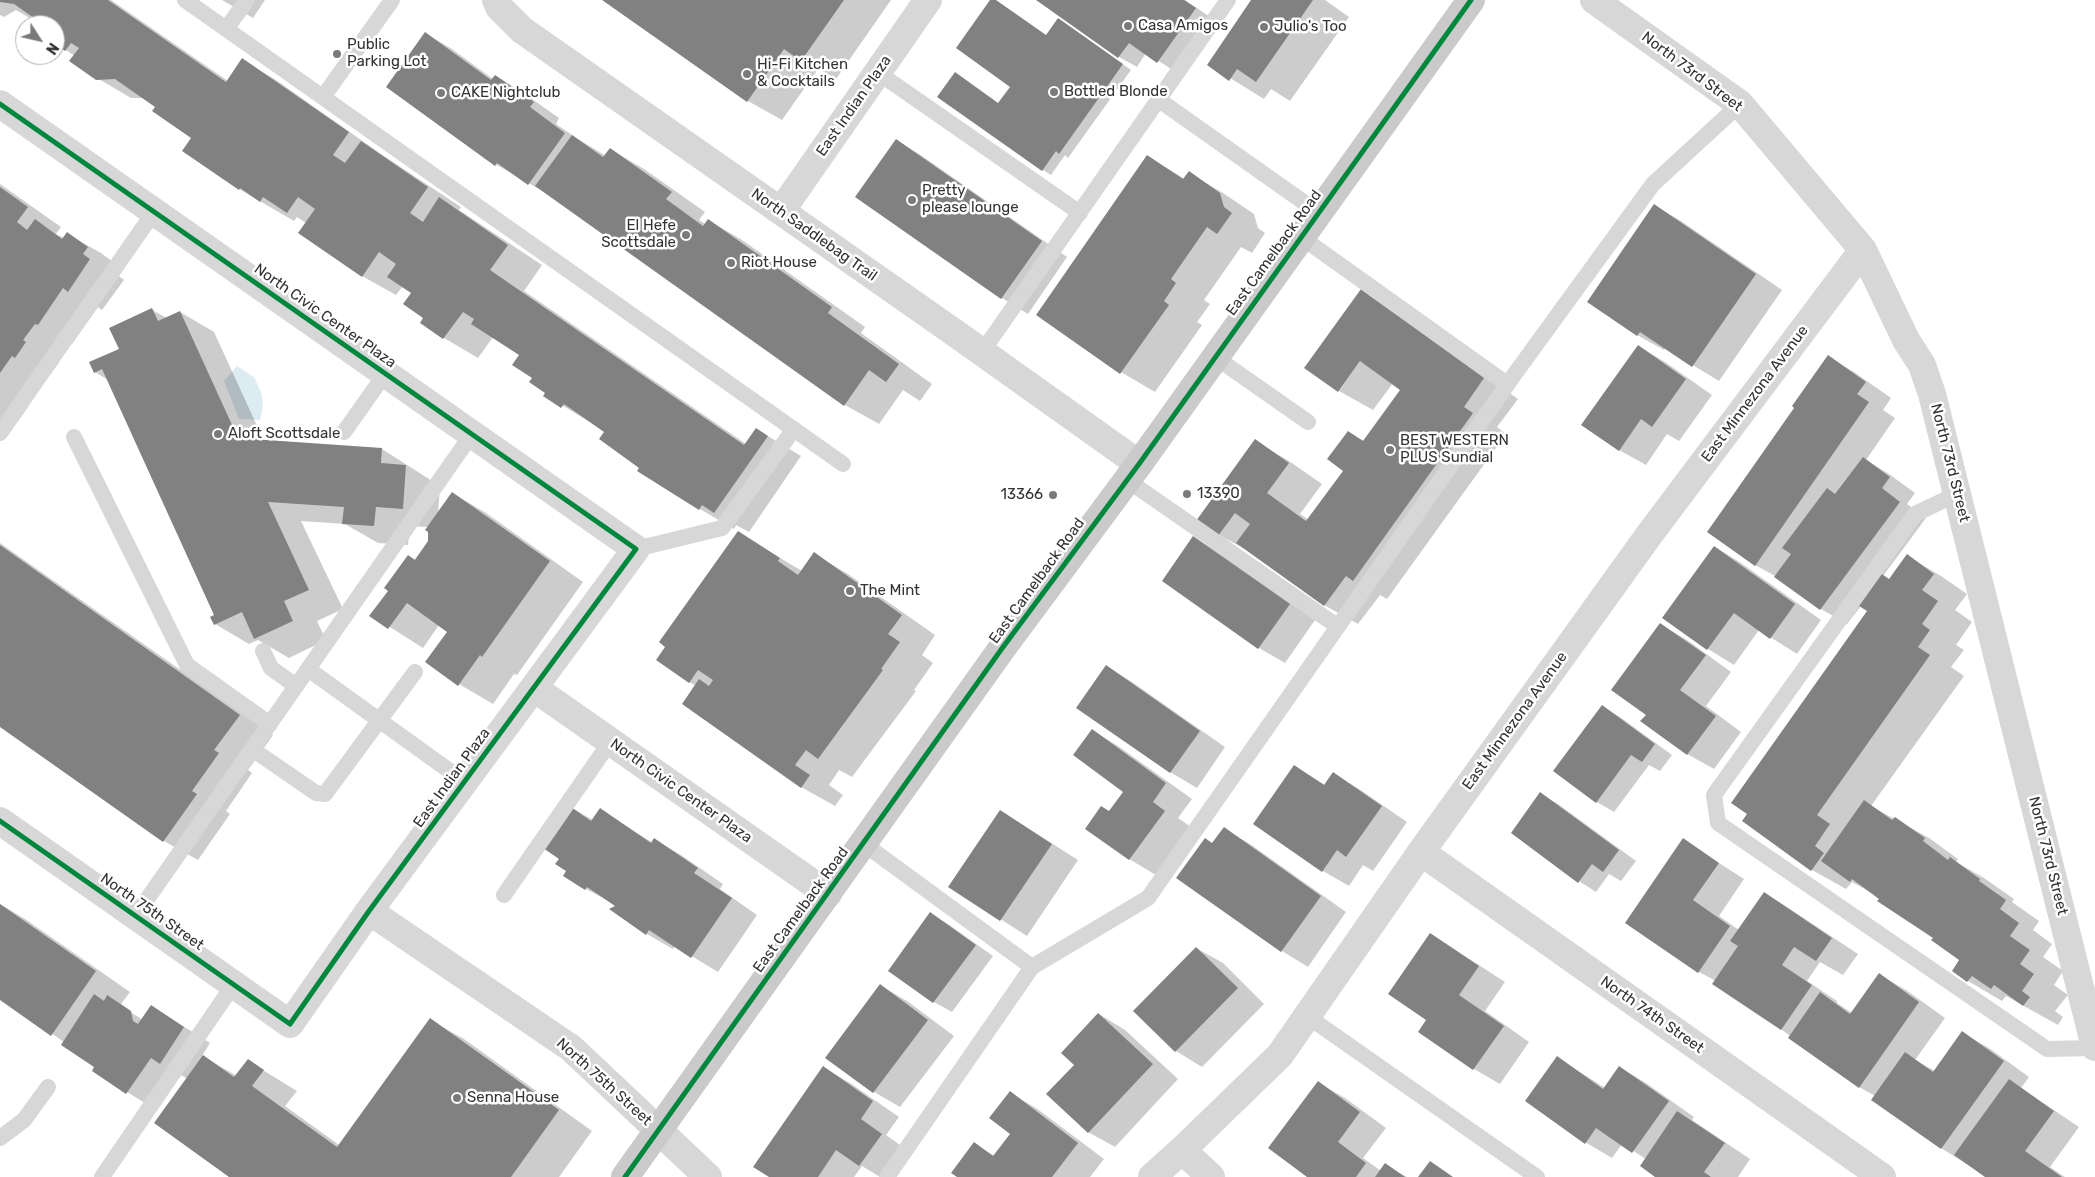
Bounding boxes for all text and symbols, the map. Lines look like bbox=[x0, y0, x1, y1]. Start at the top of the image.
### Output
north arrow bbox=[15, 15, 65, 65]
place label: Casa Amigos bbox=[1138, 17, 1228, 35]
place label: Julio's Too bbox=[1274, 18, 1347, 36]
marker: Casa Amigos bbox=[1122, 20, 1134, 32]
marker: Julio's Too bbox=[1258, 21, 1270, 33]
street label: North 73rd Street bbox=[1638, 28, 1746, 116]
place label: Public Parking Lot bbox=[347, 36, 426, 71]
text: N bbox=[42, 39, 62, 57]
marker: Public Parking Lot bbox=[331, 48, 343, 60]
street label: East Indian Plaza bbox=[813, 52, 895, 160]
place label: Hi-Fi Kitchen & Cocktails bbox=[757, 56, 848, 91]
marker: Hi-Fi Kitchen & Cocktails bbox=[741, 68, 753, 80]
place label: Bottled Blonde bbox=[1064, 83, 1168, 101]
place label: CAKE Nightclub bbox=[451, 84, 560, 102]
marker: Bottled Blonde bbox=[1048, 86, 1060, 98]
marker: CAKE Nightclub bbox=[435, 87, 447, 99]
place label: Pretty please lounge bbox=[922, 182, 1019, 217]
street label: North Saddlebag Trail bbox=[748, 185, 880, 285]
street label: East Camelback Road bbox=[1222, 187, 1326, 319]
marker: Pretty please lounge bbox=[906, 194, 918, 206]
place label: El Hefe Scottsdale bbox=[601, 217, 676, 252]
marker: El Hefe Scottsdale bbox=[680, 229, 692, 241]
place label: Riot House bbox=[741, 254, 817, 272]
marker: Riot House bbox=[725, 257, 737, 269]
street label: North Civic Center Plaza bbox=[250, 260, 400, 372]
street label: East Minnezona Avenue bbox=[1698, 322, 1812, 466]
street label: North 73rd Street bbox=[1927, 402, 1973, 524]
place label: Aloft Scottsdale bbox=[228, 425, 340, 443]
marker: Aloft Scottsdale bbox=[212, 428, 224, 440]
place label: BEST WESTERN PLUS Sundial bbox=[1400, 432, 1509, 467]
marker: BEST WESTERN PLUS Sundial bbox=[1384, 444, 1396, 456]
place label: 13390 bbox=[1197, 485, 1240, 503]
place label: 13366 bbox=[1000, 486, 1043, 504]
marker: 13390 bbox=[1181, 488, 1193, 500]
marker: 13366 bbox=[1047, 489, 1059, 501]
street label: East Camelback Road bbox=[985, 515, 1089, 647]
place label: The Mint bbox=[860, 582, 920, 600]
marker: The Mint bbox=[844, 585, 856, 597]
street label: East Minnezona Avenue bbox=[1459, 648, 1571, 794]
street label: East Indian Plaza bbox=[410, 725, 494, 831]
street label: North Civic Center Plaza bbox=[606, 735, 756, 847]
street label: North 73rd Street bbox=[2025, 795, 2071, 917]
street label: East Camelback Road bbox=[749, 844, 853, 976]
street label: North 75th Street bbox=[97, 870, 207, 954]
street label: North 74th Street bbox=[1597, 973, 1707, 1057]
street label: North 75th Street bbox=[553, 1034, 655, 1130]
place label: Senna House bbox=[467, 1089, 559, 1107]
marker: Senna House bbox=[451, 1092, 463, 1104]

